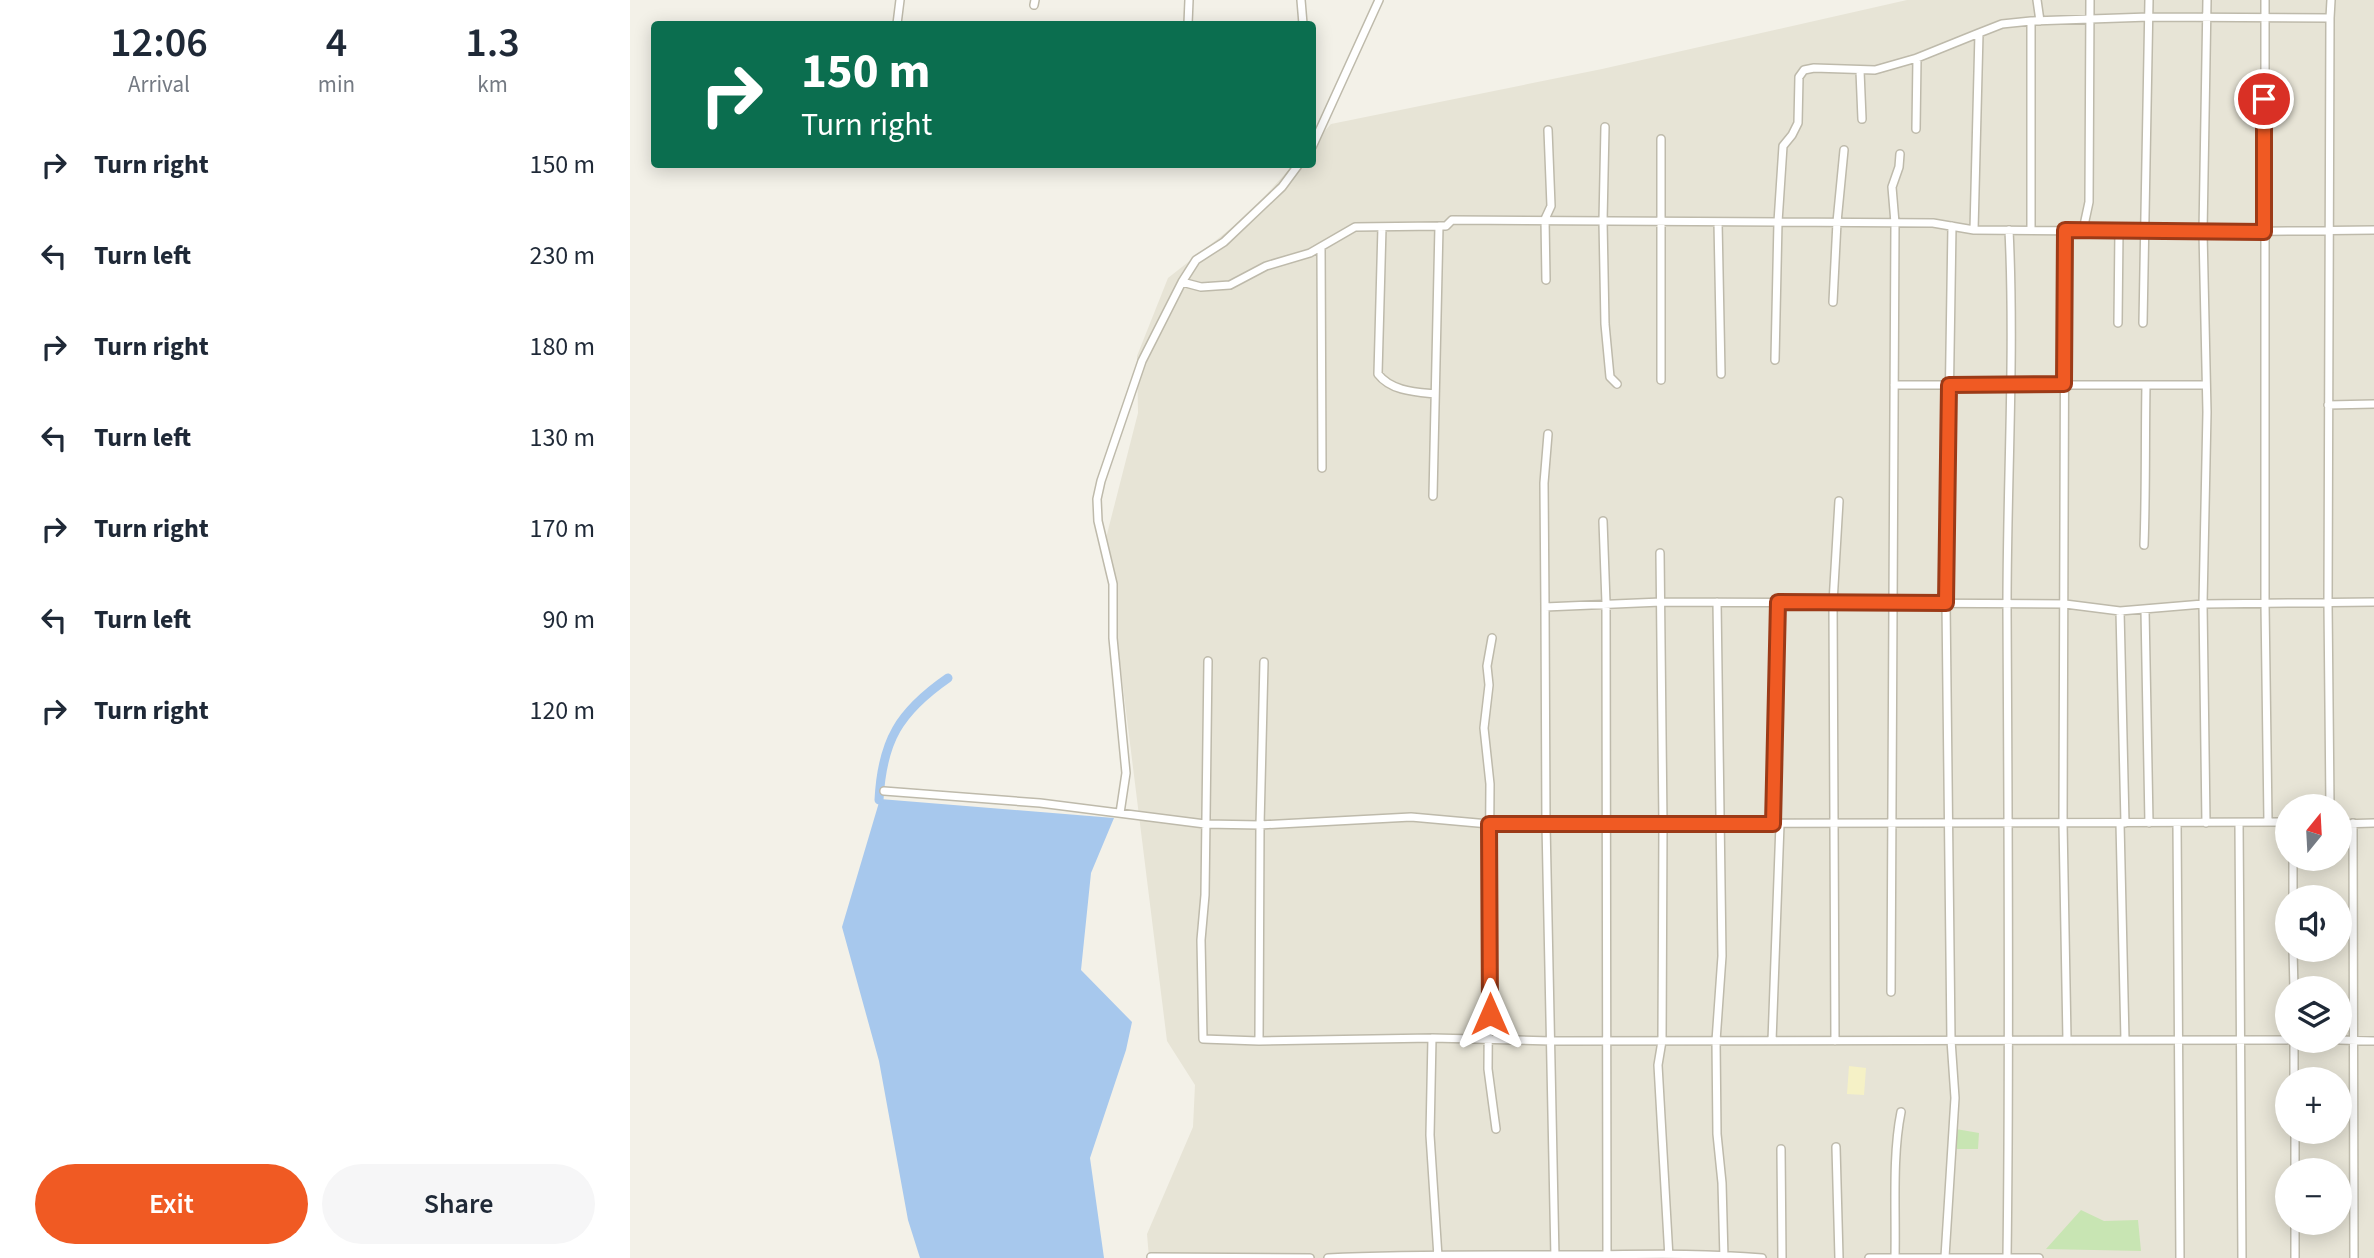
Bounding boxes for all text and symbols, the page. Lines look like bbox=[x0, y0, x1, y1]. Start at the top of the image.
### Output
text: 12:06 bbox=[110, 13, 208, 73]
text: 4 bbox=[326, 13, 347, 73]
text: 1.3 bbox=[465, 13, 520, 73]
text: 150 m bbox=[801, 37, 930, 107]
icon: right bbox=[686, 49, 777, 140]
text: Arrival bbox=[128, 68, 190, 101]
text: min bbox=[318, 68, 355, 101]
text: km bbox=[477, 68, 508, 101]
pin bbox=[2234, 69, 2294, 129]
icon: arrive bbox=[2245, 80, 2283, 118]
text: Turn right bbox=[801, 102, 932, 148]
icon: right bbox=[35, 146, 73, 184]
text: Turn right bbox=[94, 146, 209, 183]
text: 150 m bbox=[529, 146, 595, 183]
icon: left bbox=[35, 237, 73, 275]
text: Turn left bbox=[94, 237, 191, 274]
text: 230 m bbox=[529, 237, 595, 274]
icon: right bbox=[35, 328, 73, 366]
text: Turn right bbox=[94, 328, 209, 365]
text: 180 m bbox=[529, 328, 595, 365]
icon: left bbox=[35, 419, 73, 457]
text: Turn left bbox=[94, 419, 191, 456]
text: 130 m bbox=[529, 419, 595, 456]
icon: right bbox=[35, 510, 73, 548]
text: Turn right bbox=[94, 510, 209, 547]
text: 170 m bbox=[529, 510, 595, 547]
icon: left bbox=[35, 601, 73, 639]
text: Turn left bbox=[94, 601, 191, 638]
text: 90 m bbox=[542, 601, 595, 638]
icon: right bbox=[35, 692, 73, 730]
text: Turn right bbox=[94, 692, 209, 729]
text: 120 m bbox=[529, 692, 595, 729]
north arrow bbox=[2275, 794, 2352, 872]
map controls bbox=[2275, 794, 2352, 1235]
button: sound bbox=[2275, 885, 2352, 962]
button: layers bbox=[2275, 976, 2352, 1053]
position arrow bbox=[1453, 977, 1527, 1051]
button: + bbox=[2275, 1067, 2352, 1144]
button: − bbox=[2275, 1158, 2352, 1235]
button: Exit bbox=[35, 1164, 308, 1244]
button: Share bbox=[322, 1164, 595, 1244]

